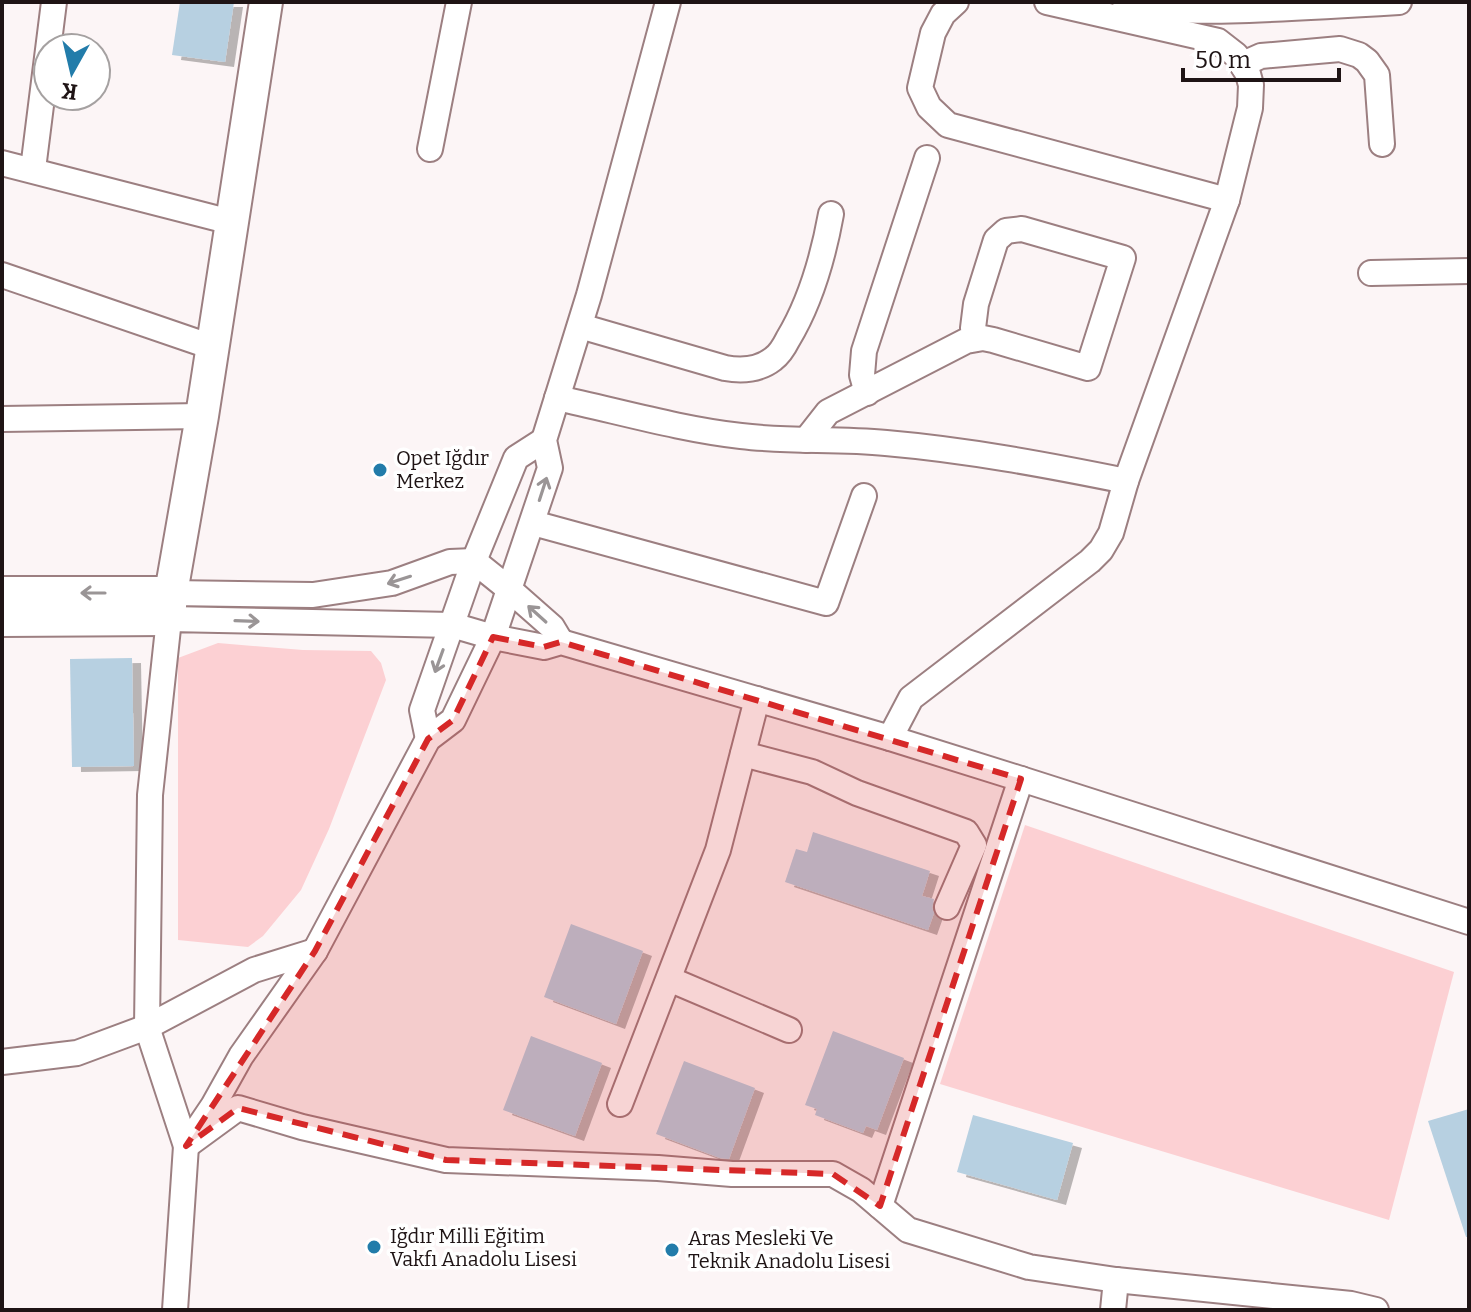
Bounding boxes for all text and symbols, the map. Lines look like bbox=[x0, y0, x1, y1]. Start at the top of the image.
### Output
north arrow bbox=[32, 32, 112, 112]
scale bar bbox=[1183, 32, 1339, 82]
text: 50 m bbox=[1195, 46, 1251, 74]
text: K bbox=[59, 77, 79, 106]
place label: Opet Iğdır Merkez bbox=[396, 446, 489, 493]
marker: Opet Iğdır Merkez bbox=[371, 461, 389, 479]
one-way arrow bbox=[537, 477, 552, 502]
one-way arrow bbox=[387, 573, 412, 588]
one-way arrow bbox=[80, 585, 107, 601]
one-way arrow bbox=[528, 606, 548, 624]
one-way arrow bbox=[233, 614, 260, 629]
one-way arrow bbox=[431, 648, 445, 673]
place label: Iğdır Milli Eğitim Vakfı Anadolu Lisesi bbox=[390, 1224, 577, 1271]
place label: Aras Mesleki Ve Teknik Anadolu Lisesi bbox=[688, 1226, 890, 1273]
marker: Iğdır Milli Eğitim Vakfı Anadolu Lisesi bbox=[365, 1238, 383, 1256]
marker: Aras Mesleki Ve Teknik Anadolu Lisesi bbox=[663, 1241, 681, 1259]

